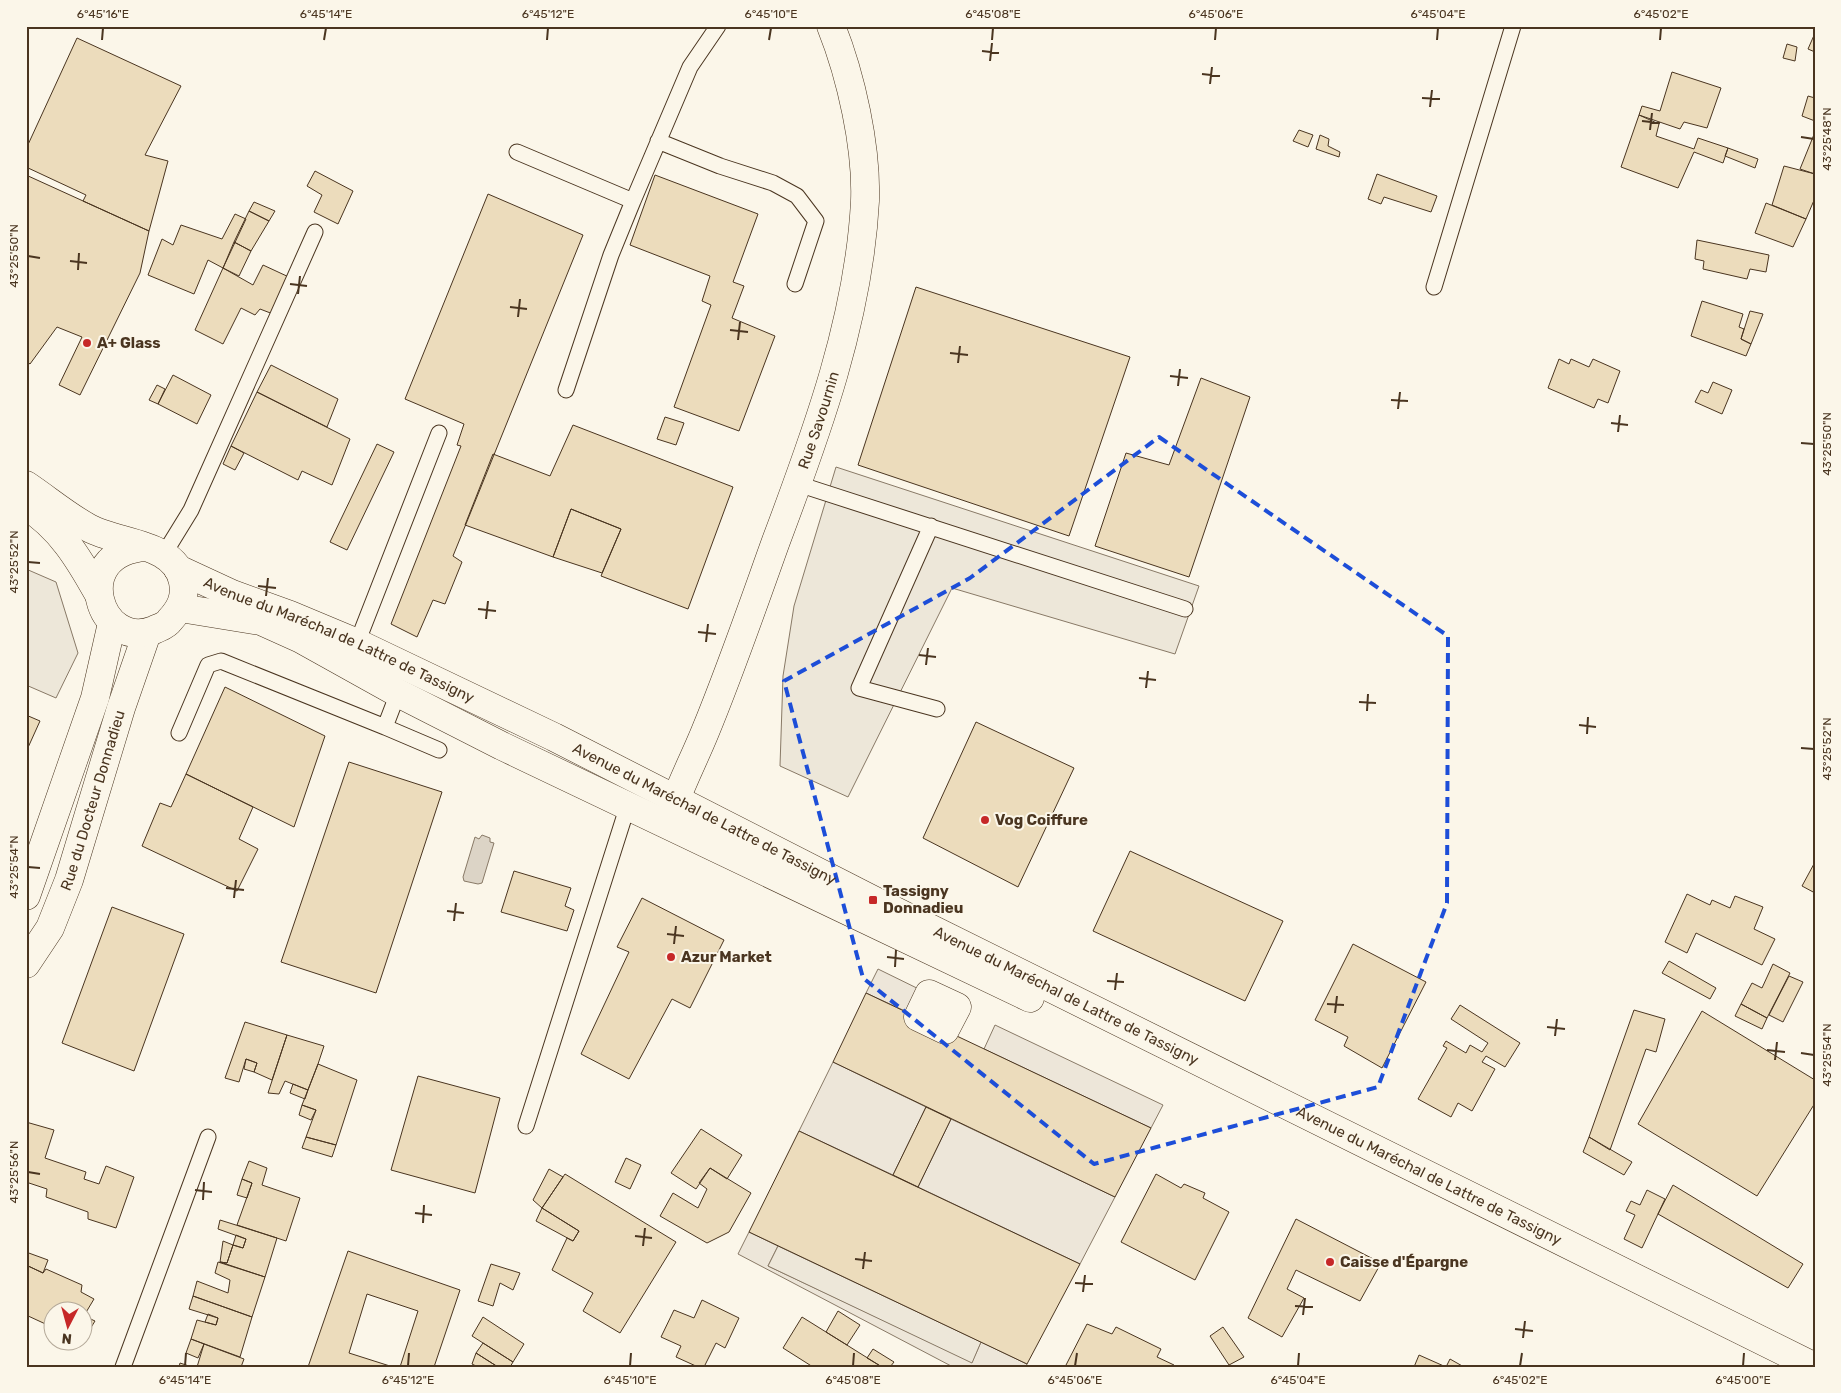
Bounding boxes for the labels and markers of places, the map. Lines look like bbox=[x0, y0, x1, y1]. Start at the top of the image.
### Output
place label: A+ Glass bbox=[97, 334, 161, 352]
marker: A+ Glass bbox=[81, 337, 93, 349]
place label: Vog Coiffure bbox=[995, 811, 1088, 829]
marker: Vog Coiffure bbox=[979, 814, 991, 826]
place label: Tassigny Donnadieu bbox=[883, 882, 963, 917]
marker: Tassigny Donnadieu bbox=[867, 894, 879, 906]
place label: Azur Market bbox=[681, 948, 772, 966]
marker: Azur Market bbox=[665, 951, 677, 963]
place label: Caisse d'Épargne bbox=[1340, 1253, 1468, 1271]
marker: Caisse d'Épargne bbox=[1324, 1256, 1336, 1268]

